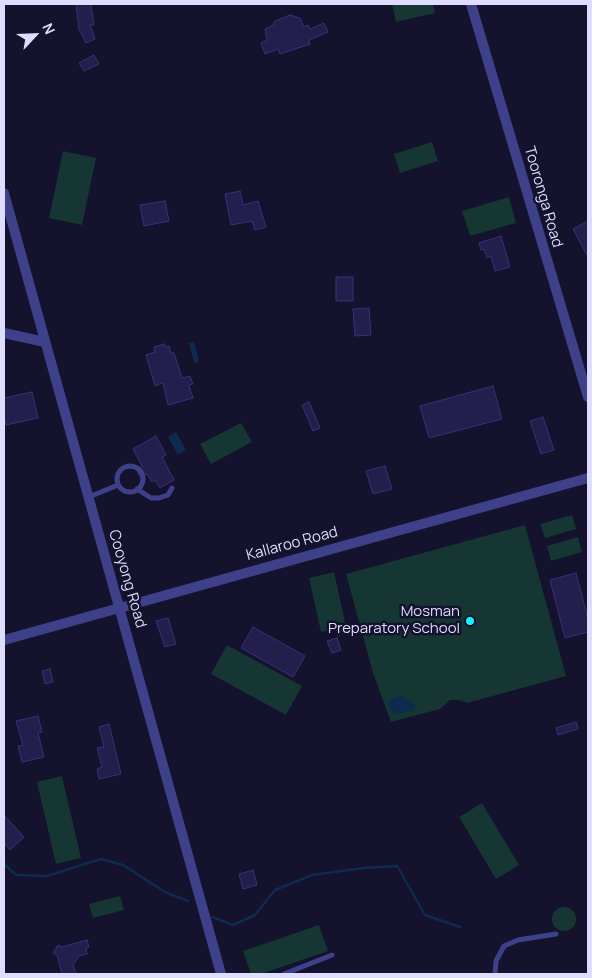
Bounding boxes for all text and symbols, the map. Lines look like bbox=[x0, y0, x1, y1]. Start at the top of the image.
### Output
north arrow bbox=[10, 10, 60, 60]
text: N bbox=[38, 20, 60, 37]
street label: Tooronga Road bbox=[520, 144, 566, 250]
street label: Kallaroo Road bbox=[244, 523, 340, 565]
street label: Cooyong Road bbox=[104, 528, 150, 630]
place label: Mosman Preparatory School bbox=[328, 603, 460, 638]
marker: Mosman Preparatory School bbox=[464, 615, 476, 627]

